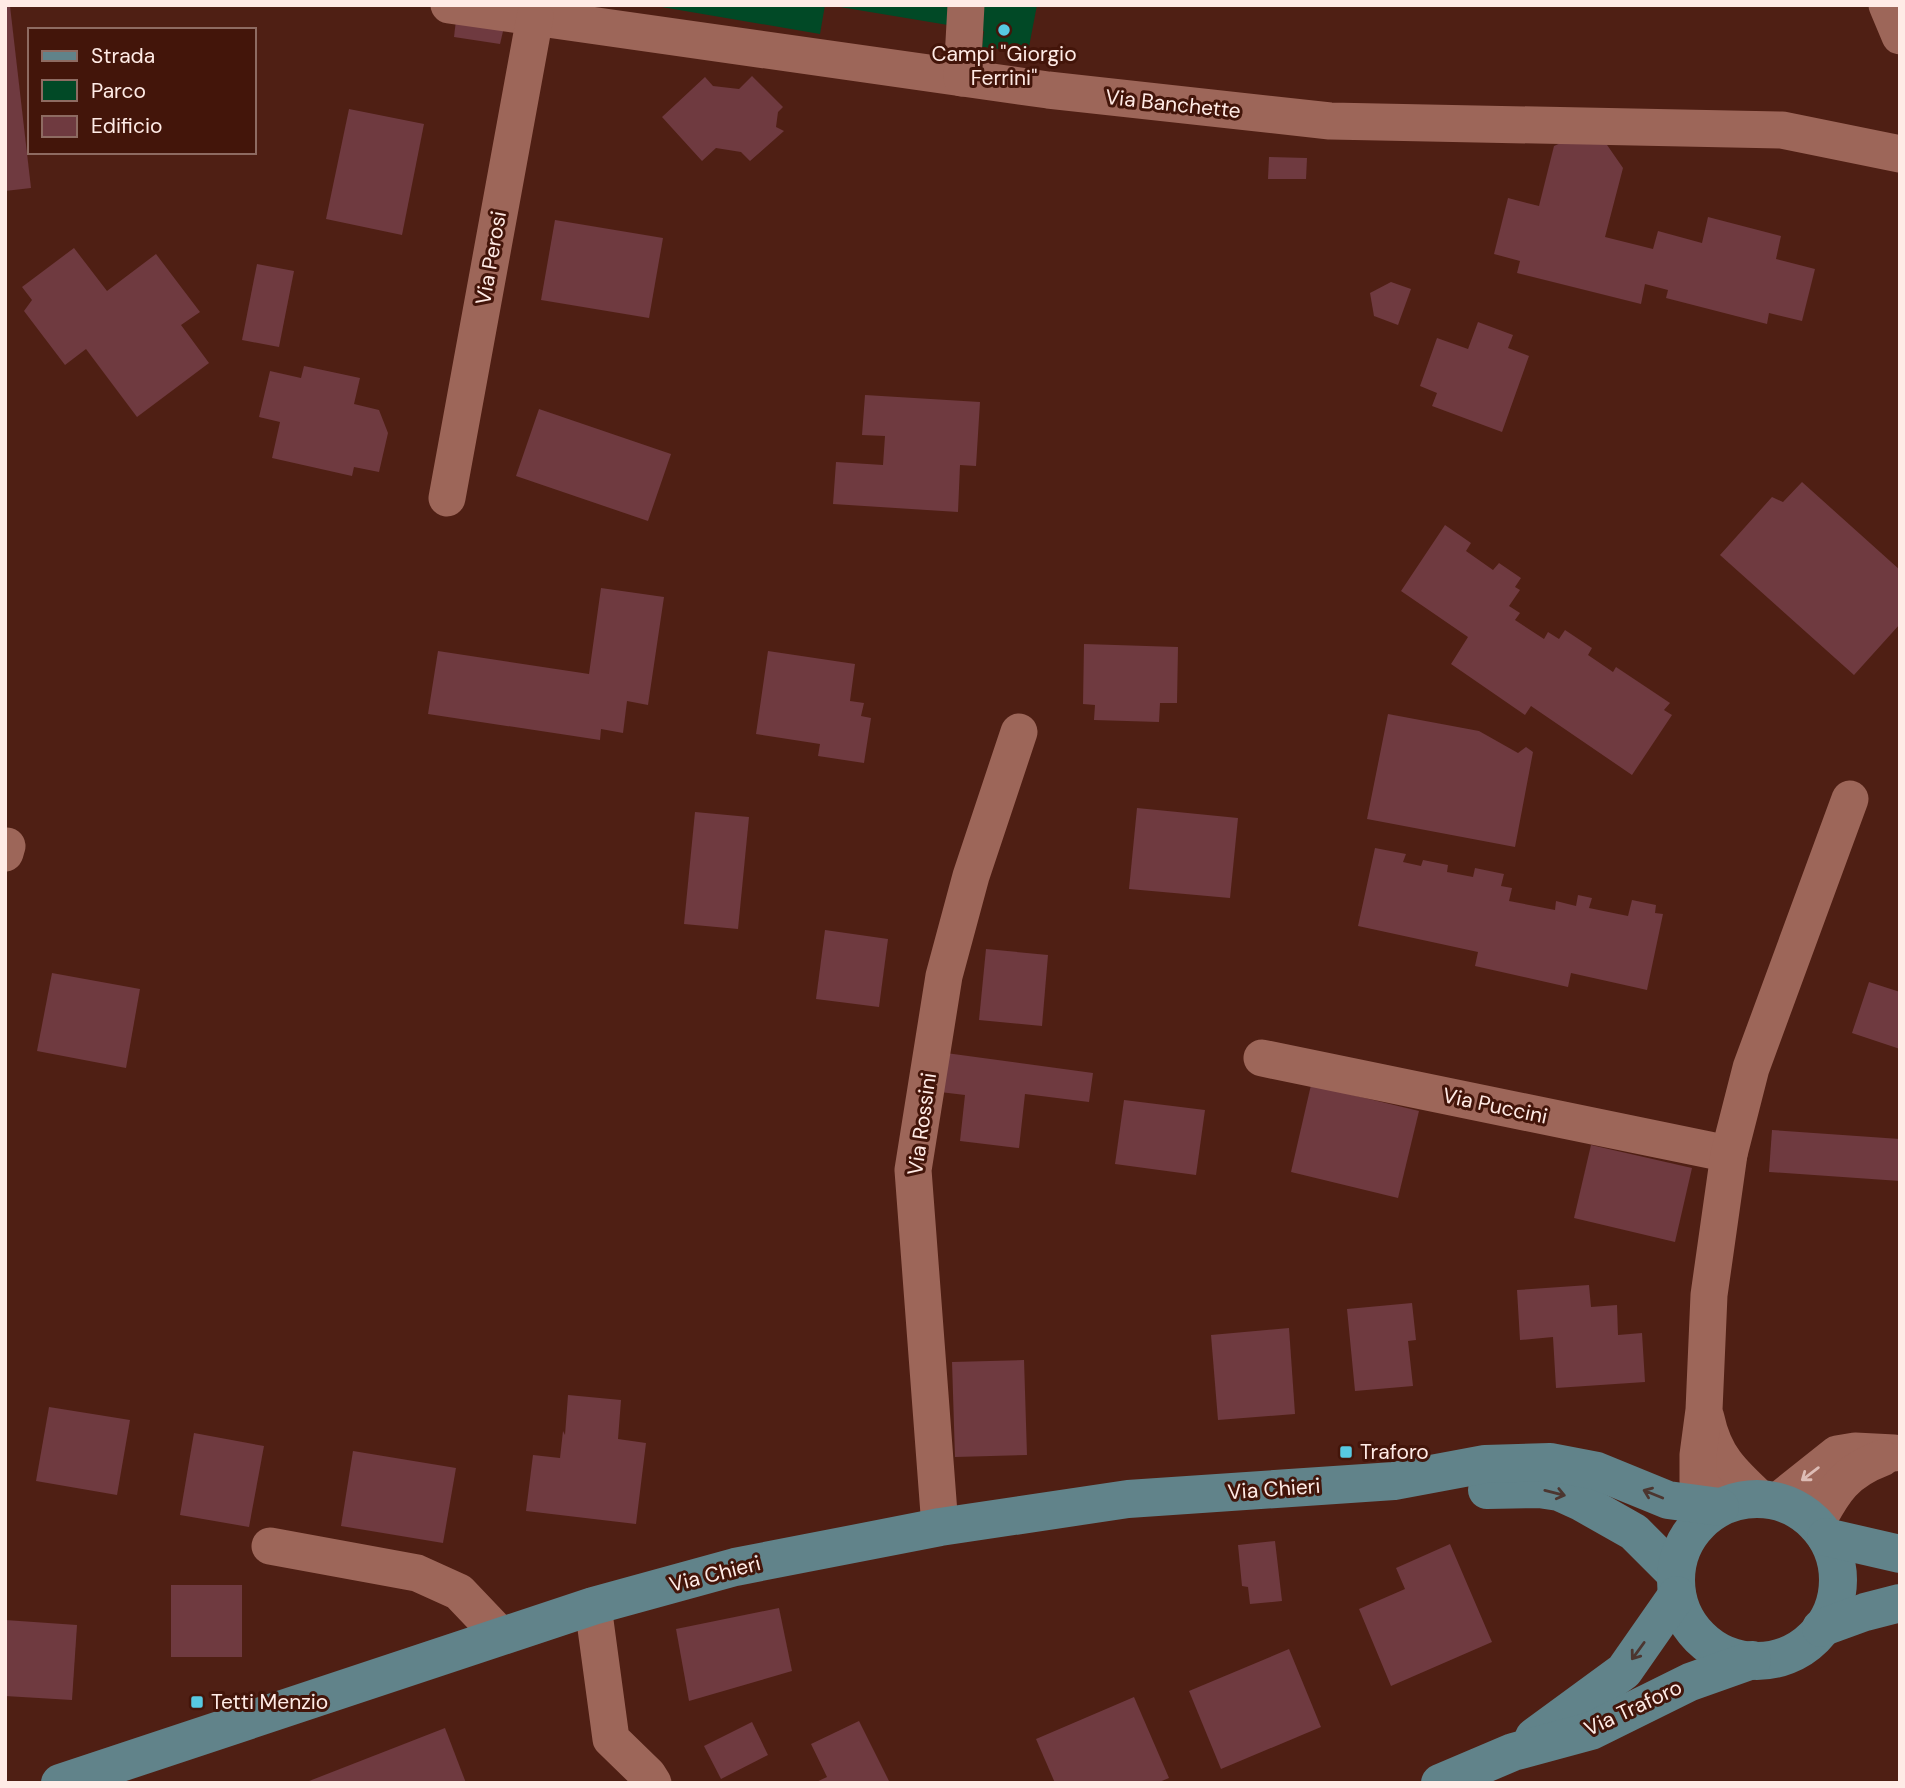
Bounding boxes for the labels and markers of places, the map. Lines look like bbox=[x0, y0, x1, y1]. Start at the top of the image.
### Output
marker: Campi "Giorgio Ferrini" bbox=[996, 22, 1012, 38]
place label: Campi "Giorgio Ferrini" bbox=[931, 40, 1077, 92]
place label: Traforo bbox=[1360, 1438, 1429, 1466]
marker: Traforo bbox=[1338, 1444, 1354, 1460]
place label: Tetti Menzio bbox=[211, 1688, 328, 1716]
marker: Tetti Menzio bbox=[189, 1694, 205, 1710]

